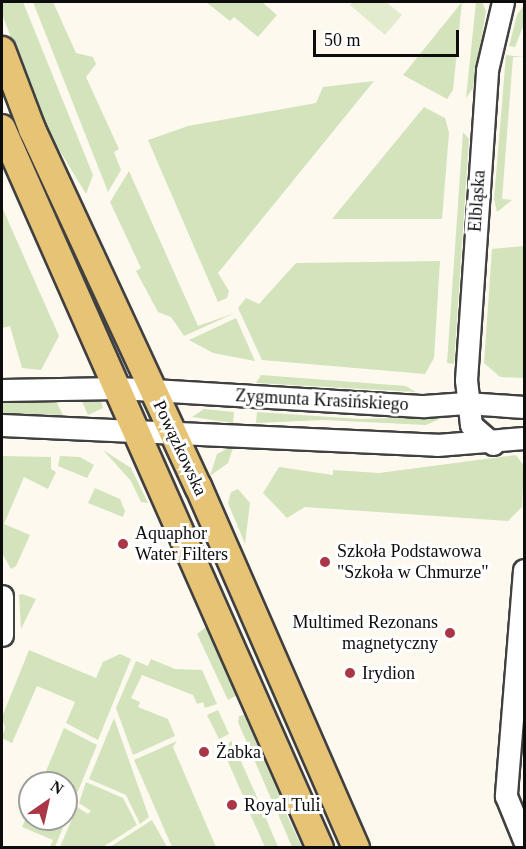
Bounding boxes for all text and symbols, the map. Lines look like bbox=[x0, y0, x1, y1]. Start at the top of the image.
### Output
scale bar bbox=[316, 18, 462, 56]
text: 50 m bbox=[324, 30, 361, 50]
street label: Elbląska bbox=[464, 169, 490, 233]
street label: Zygmunta Krasińskiego bbox=[235, 385, 409, 415]
street label: Powązkowska bbox=[148, 397, 212, 499]
place label: Aquaphor Water Filters bbox=[135, 523, 228, 566]
marker: Aquaphor Water Filters bbox=[116, 537, 130, 551]
place label: Szkoła Podstawowa "Szkoła w Chmurze" bbox=[337, 541, 489, 584]
marker: Szkoła Podstawowa "Szkoła w Chmurze" bbox=[318, 555, 332, 569]
place label: Multimed Rezonans magnetyczny bbox=[293, 612, 438, 654]
marker: Multimed Rezonans magnetyczny bbox=[443, 626, 457, 640]
place label: Irydion bbox=[362, 662, 415, 684]
marker: Irydion bbox=[343, 666, 357, 680]
place label: Żabka bbox=[216, 741, 261, 763]
marker: Żabka bbox=[197, 745, 211, 759]
north arrow bbox=[18, 771, 78, 831]
text: N bbox=[48, 777, 67, 798]
place label: Royal Tuli bbox=[244, 794, 321, 816]
marker: Royal Tuli bbox=[225, 798, 239, 812]

